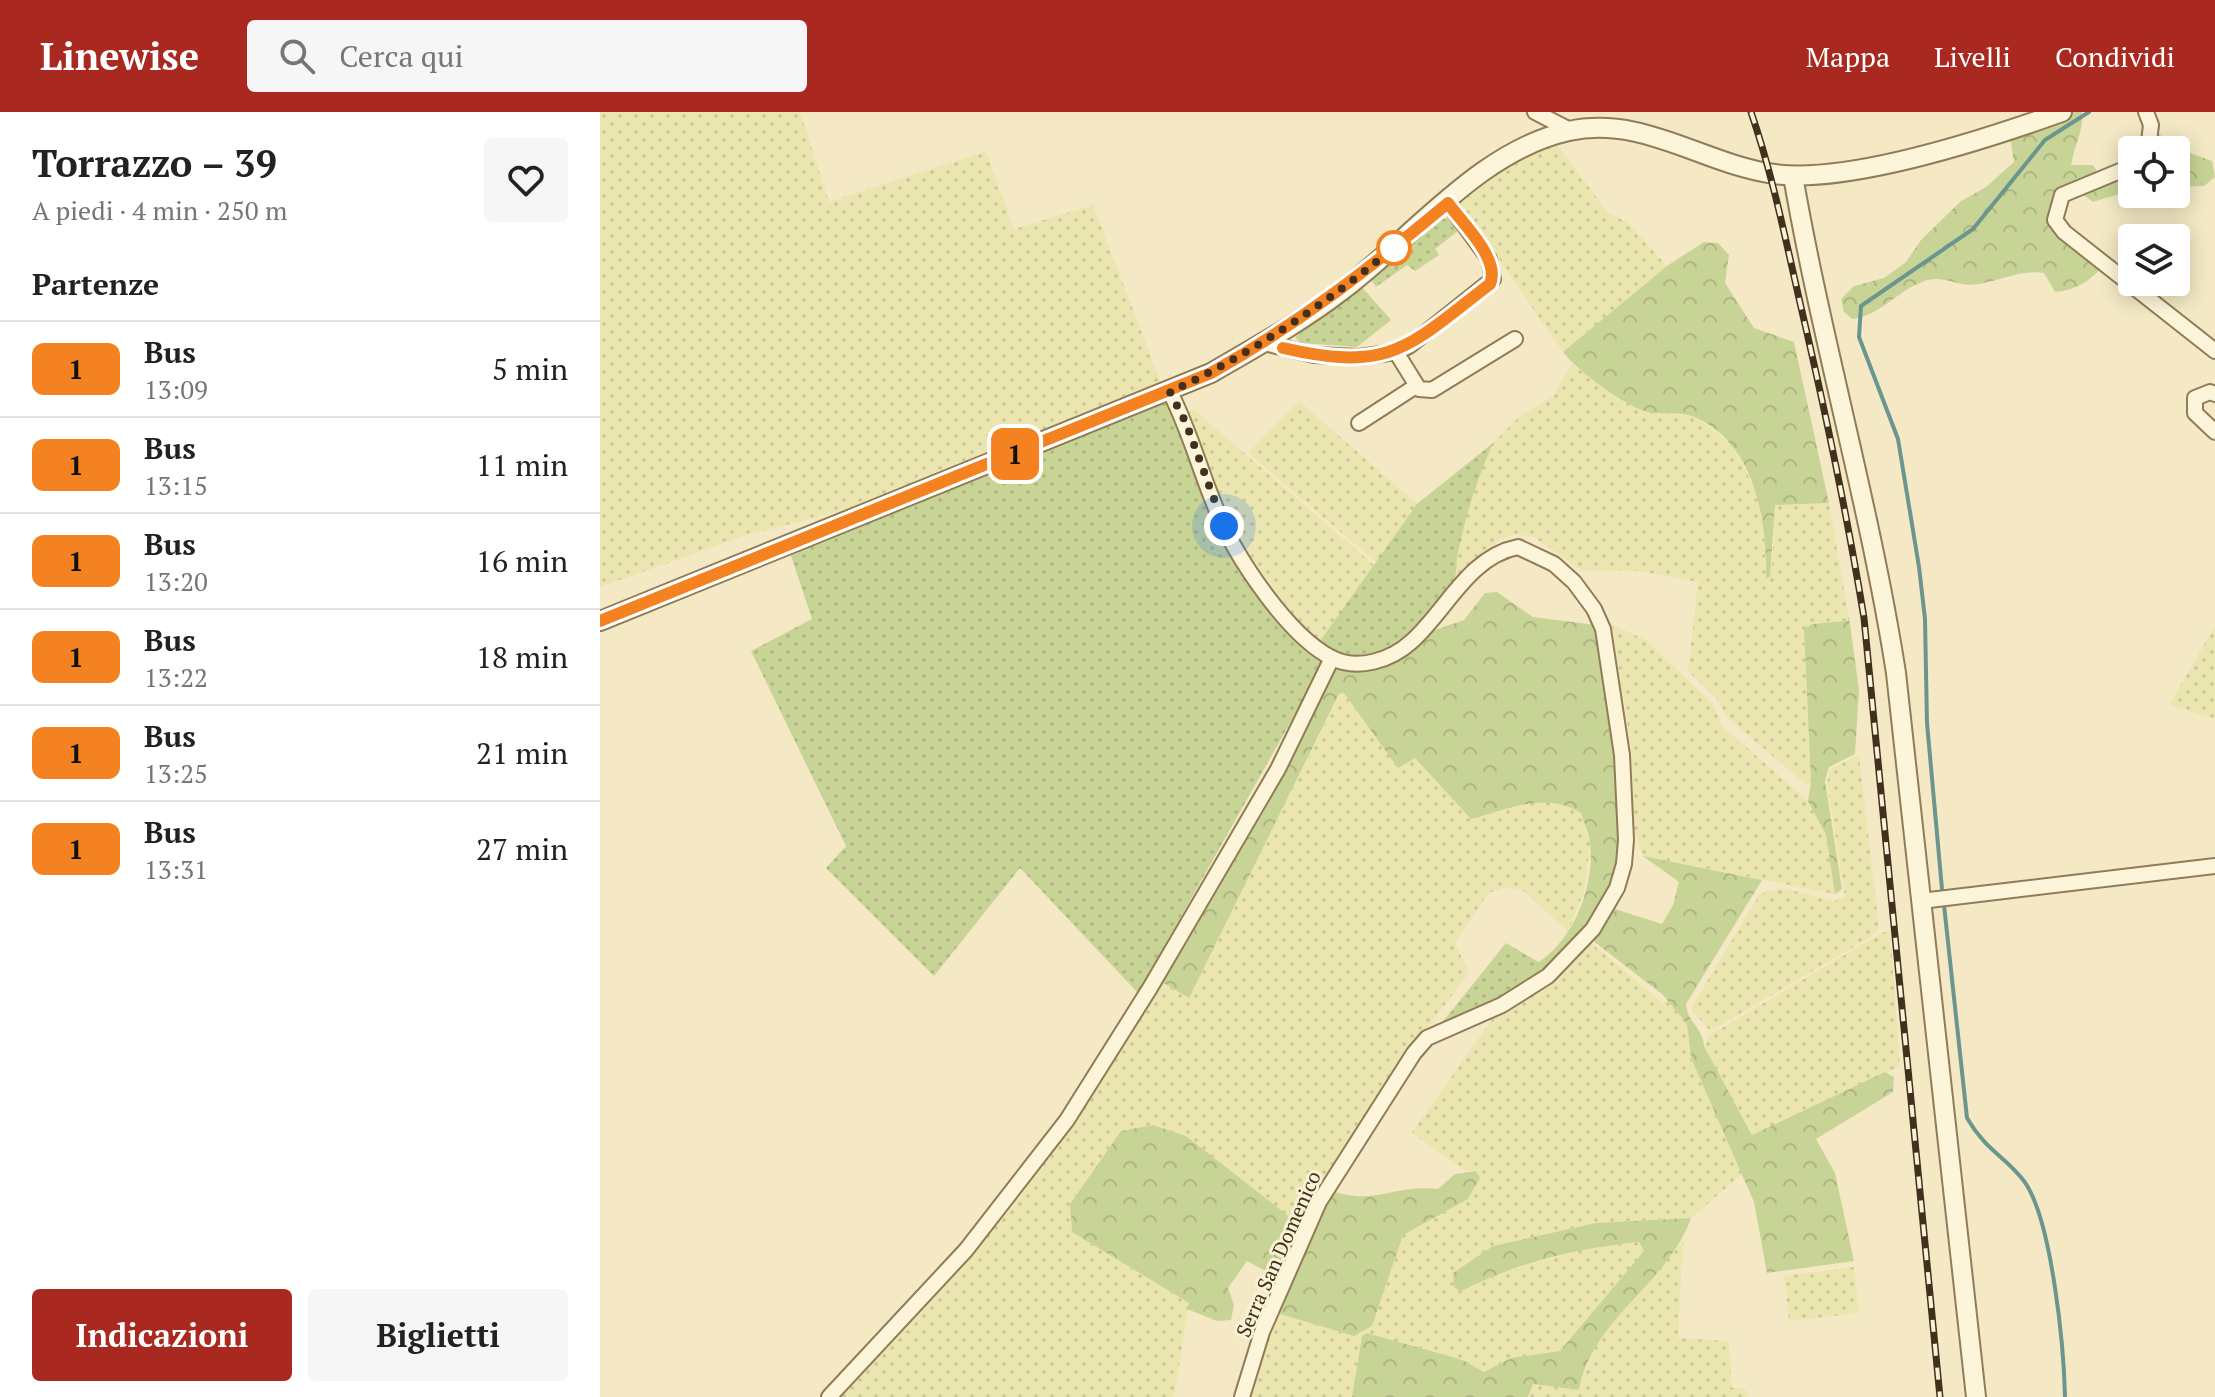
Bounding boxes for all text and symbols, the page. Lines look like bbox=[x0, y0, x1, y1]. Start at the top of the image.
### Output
search box bbox=[247, 20, 807, 92]
text: Linewise bbox=[40, 31, 199, 81]
icon: search bbox=[275, 34, 319, 78]
text: Cerca qui bbox=[339, 36, 464, 76]
text: Mappa bbox=[1806, 38, 1890, 75]
text: Livelli bbox=[1934, 38, 2011, 75]
text: Condividi bbox=[2055, 38, 2175, 75]
map controls bbox=[2118, 136, 2190, 296]
button: locate bbox=[2118, 136, 2190, 208]
text: Torrazzo – 39 bbox=[32, 138, 277, 188]
button: heart bbox=[484, 138, 568, 222]
text: A piedi · 4 min · 250 m bbox=[32, 193, 287, 227]
button: layers bbox=[2118, 224, 2190, 296]
unlabelled marker bbox=[1377, 231, 1411, 265]
text: Partenze bbox=[32, 264, 159, 304]
text: Bus bbox=[144, 332, 196, 372]
text: 5 min bbox=[492, 349, 568, 389]
text: 1 bbox=[68, 350, 84, 387]
text: 13:09 bbox=[144, 372, 208, 406]
text: Bus bbox=[144, 428, 196, 468]
line badge: 1 bbox=[989, 428, 1041, 480]
text: 1 bbox=[1007, 435, 1023, 472]
text: 11 min bbox=[476, 445, 568, 485]
text: 1 bbox=[68, 446, 84, 483]
text: 13:15 bbox=[144, 468, 208, 502]
your location bbox=[1204, 506, 1244, 546]
text: Bus bbox=[144, 524, 196, 564]
text: 16 min bbox=[476, 541, 568, 581]
text: 1 bbox=[68, 542, 84, 579]
text: 13:20 bbox=[144, 564, 208, 598]
text: Bus bbox=[144, 620, 196, 660]
text: 18 min bbox=[476, 637, 568, 677]
text: 1 bbox=[68, 638, 84, 675]
text: 13:22 bbox=[144, 660, 208, 694]
text: Bus bbox=[144, 716, 196, 756]
text: 21 min bbox=[476, 733, 568, 773]
text: 1 bbox=[68, 734, 84, 771]
text: 13:25 bbox=[144, 756, 208, 790]
text: Bus bbox=[144, 812, 196, 852]
text: 27 min bbox=[476, 829, 568, 869]
text: 1 bbox=[68, 830, 84, 867]
text: 13:31 bbox=[144, 852, 208, 886]
street label: Serra San Domenico bbox=[1229, 1167, 1327, 1341]
button: Indicazioni bbox=[32, 1289, 292, 1381]
button: Biglietti bbox=[308, 1289, 568, 1381]

